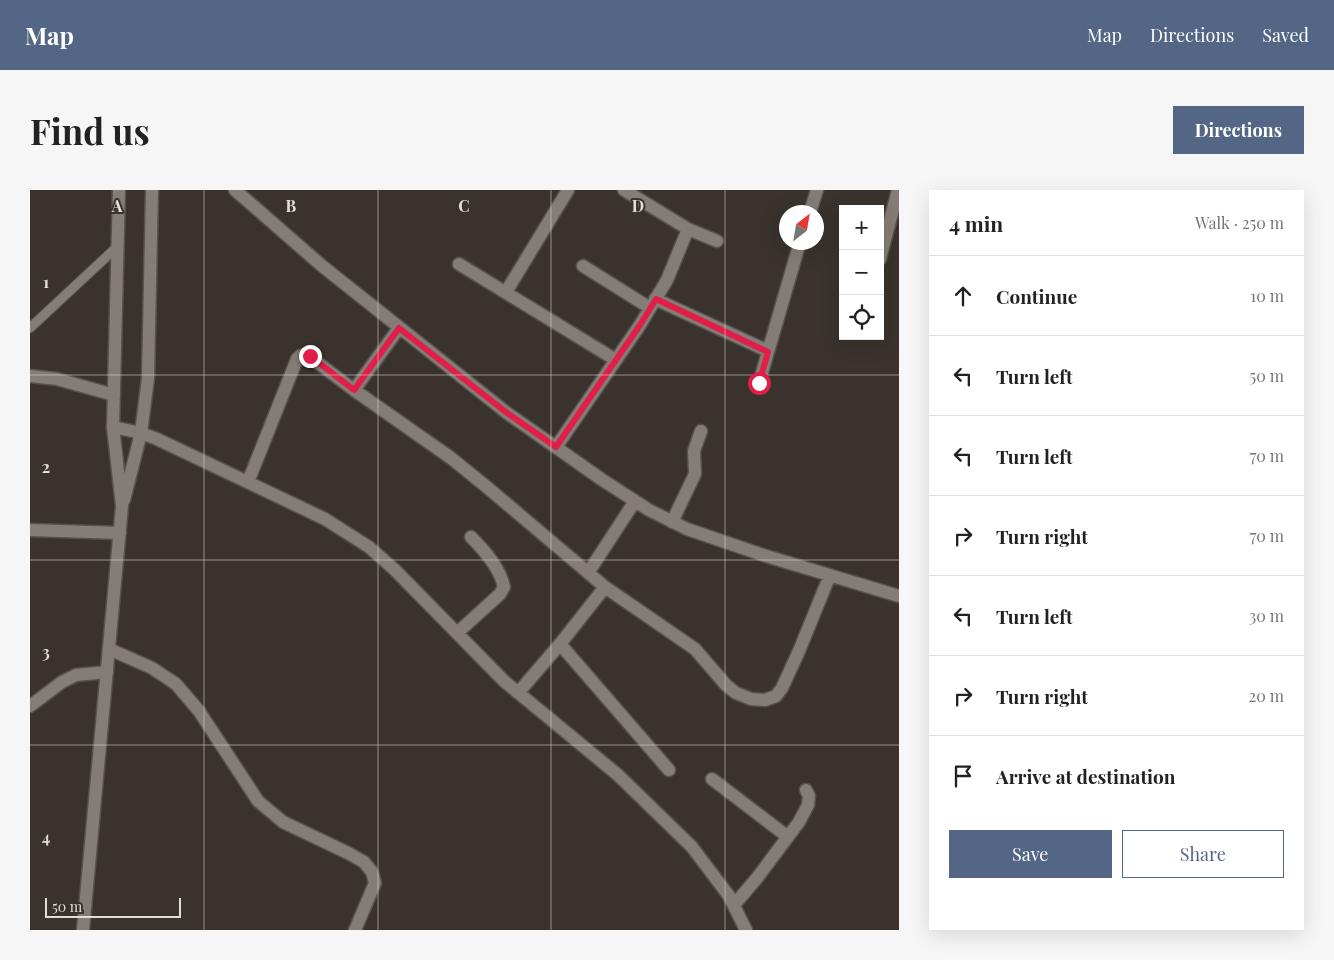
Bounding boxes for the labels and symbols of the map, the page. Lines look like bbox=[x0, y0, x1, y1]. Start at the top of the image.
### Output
text: A bbox=[111, 195, 123, 216]
text: B bbox=[286, 195, 297, 216]
text: C bbox=[458, 195, 470, 216]
text: D bbox=[632, 195, 644, 216]
north arrow bbox=[779, 205, 824, 250]
text: 1 bbox=[43, 271, 49, 292]
route end bbox=[299, 345, 322, 368]
route start bbox=[748, 372, 771, 395]
text: 2 bbox=[42, 456, 50, 477]
text: 3 bbox=[42, 641, 50, 662]
text: 4 bbox=[42, 826, 50, 847]
scale bar bbox=[45, 895, 181, 918]

